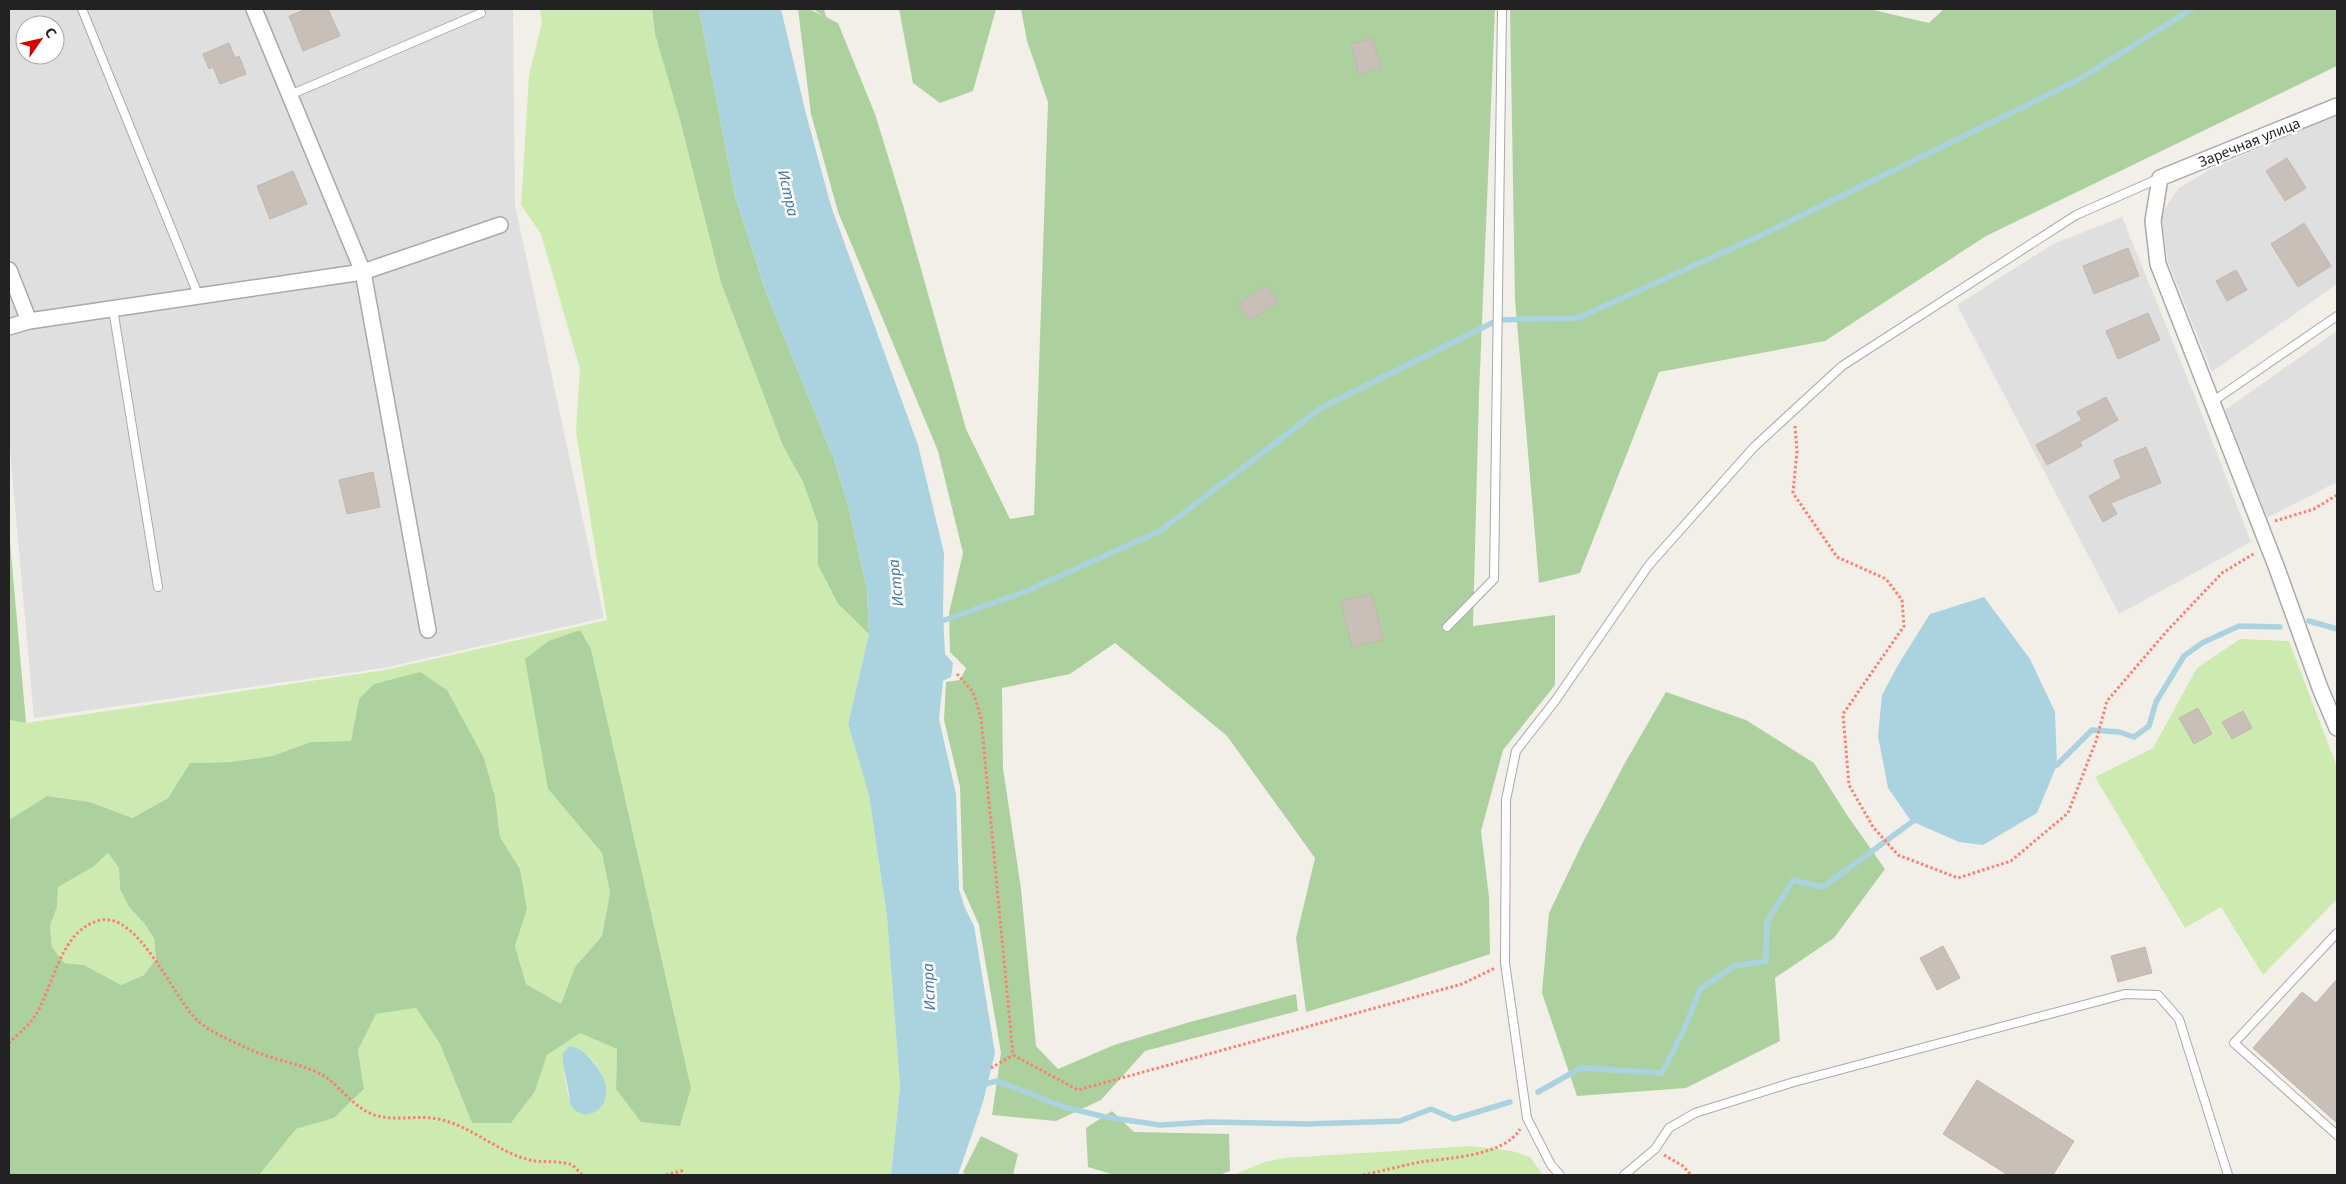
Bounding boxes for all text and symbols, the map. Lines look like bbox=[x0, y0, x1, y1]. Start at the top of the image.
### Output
north arrow bbox=[15, 15, 65, 65]
text: С bbox=[41, 23, 62, 42]
street label: Заречная улица bbox=[2195, 113, 2303, 171]
water label: Истра bbox=[774, 168, 804, 219]
water label: Истра bbox=[883, 558, 907, 608]
water label: Истра bbox=[917, 962, 939, 1011]

